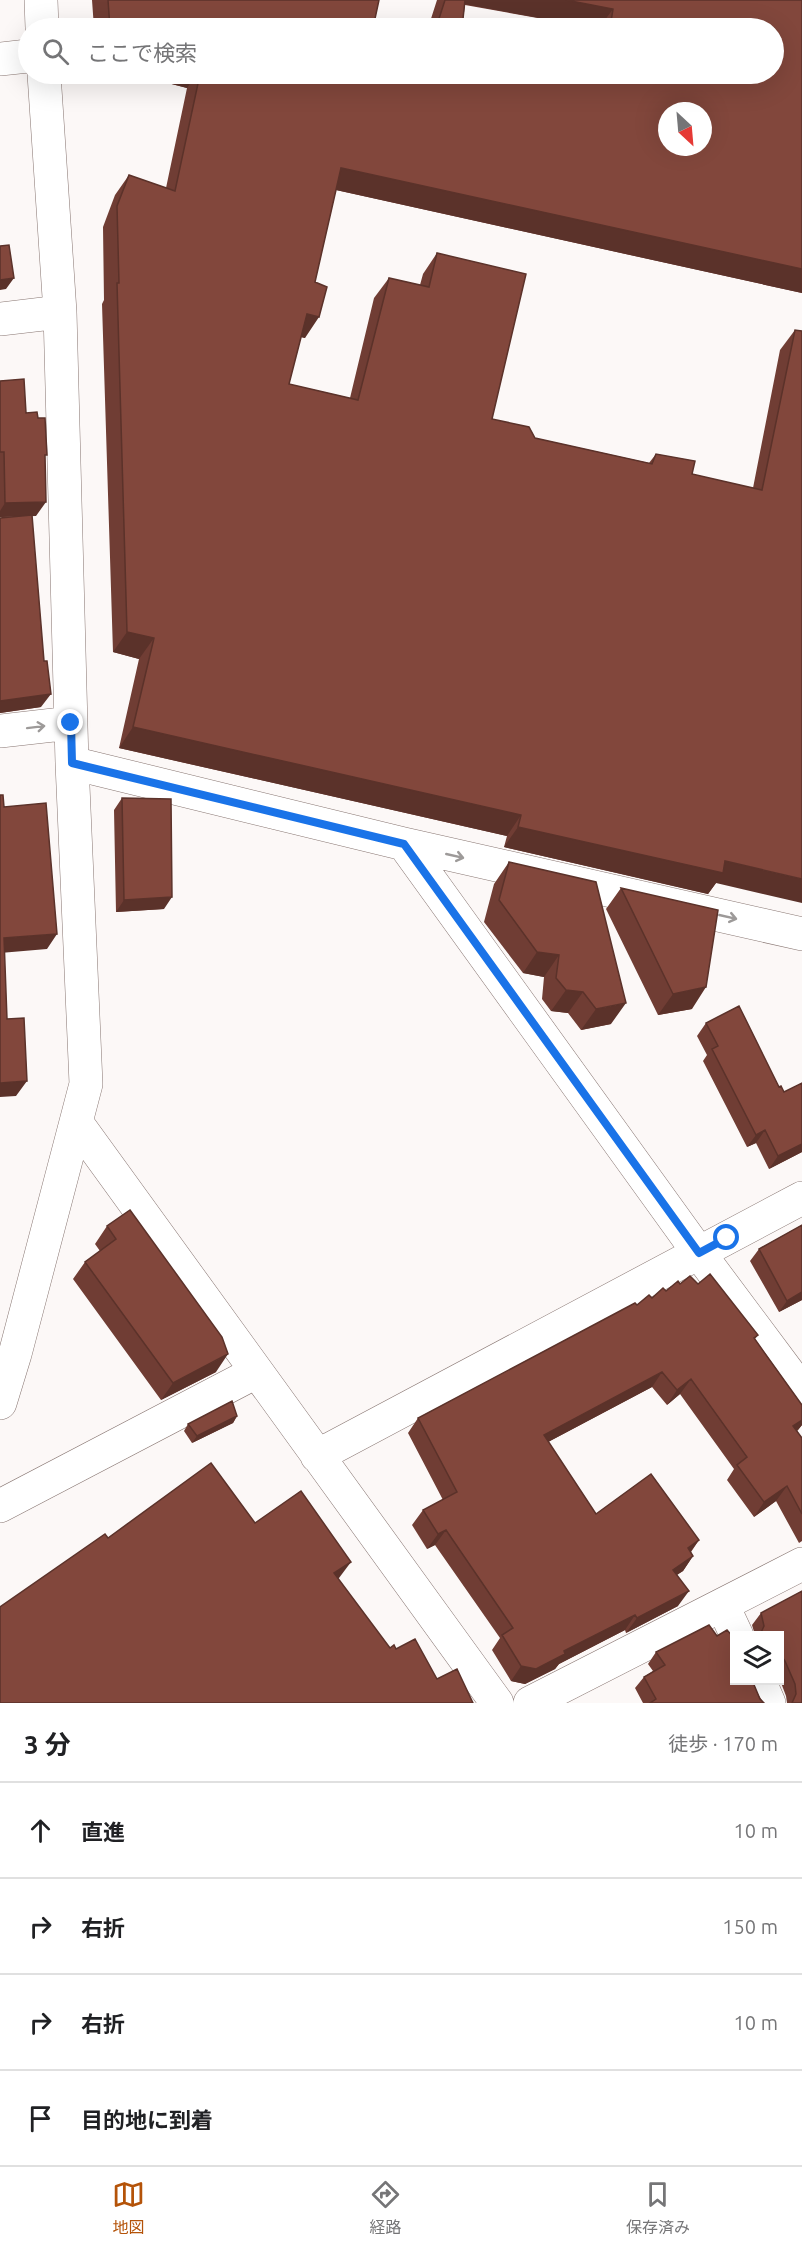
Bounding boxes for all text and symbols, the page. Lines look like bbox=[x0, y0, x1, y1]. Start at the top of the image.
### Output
search box bbox=[18, 18, 784, 84]
icon: search bbox=[39, 35, 72, 68]
text: ここで検索 bbox=[87, 40, 197, 65]
north arrow bbox=[658, 102, 712, 156]
route end bbox=[57, 709, 83, 735]
one-way arrow bbox=[25, 721, 45, 732]
one-way arrow bbox=[446, 850, 465, 862]
one-way arrow bbox=[717, 912, 737, 923]
route start bbox=[713, 1224, 739, 1250]
map controls bbox=[730, 1631, 784, 1685]
button: layers bbox=[730, 1631, 784, 1685]
text: 3 分 bbox=[24, 1730, 71, 1759]
text: 徒歩 · 170 m bbox=[668, 1732, 778, 1755]
icon: ahead bbox=[24, 1814, 57, 1847]
text: 直進 bbox=[81, 1819, 125, 1844]
text: 10 m bbox=[734, 1819, 778, 1842]
icon: right bbox=[24, 1910, 57, 1943]
text: 右折 bbox=[81, 1915, 125, 1940]
text: 150 m bbox=[722, 1915, 778, 1938]
icon: right bbox=[24, 2006, 57, 2039]
text: 右折 bbox=[81, 2011, 125, 2036]
text: 10 m bbox=[734, 2011, 778, 2034]
icon: arrive bbox=[24, 2102, 57, 2135]
text: 目的地に到着 bbox=[81, 2107, 213, 2132]
tab: 地図 bbox=[112, 2178, 145, 2238]
tab: 経路 bbox=[369, 2178, 402, 2238]
tab: 保存済み bbox=[626, 2178, 690, 2238]

